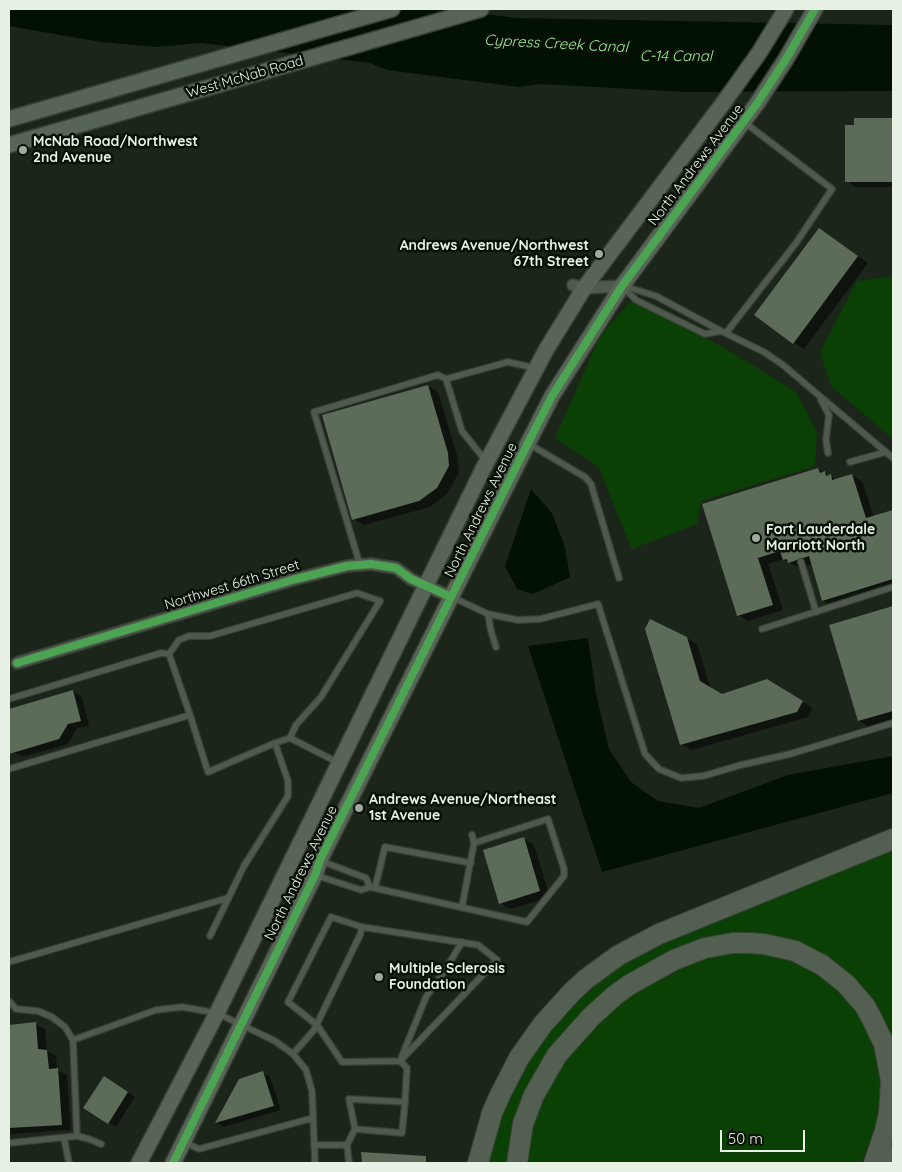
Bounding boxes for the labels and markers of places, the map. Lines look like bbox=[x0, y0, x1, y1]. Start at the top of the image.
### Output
place label: McNab Road/Northwest 2nd Avenue bbox=[33, 134, 198, 166]
marker: McNab Road/Northwest 2nd Avenue bbox=[17, 144, 29, 156]
place label: Andrews Avenue/Northwest 67th Street bbox=[400, 238, 589, 270]
marker: Andrews Avenue/Northwest 67th Street bbox=[593, 248, 605, 260]
place label: Fort Lauderdale Marriott North bbox=[766, 522, 875, 554]
marker: Fort Lauderdale Marriott North bbox=[750, 532, 762, 544]
place label: Andrews Avenue/Northeast 1st Avenue bbox=[369, 792, 556, 824]
marker: Andrews Avenue/Northeast 1st Avenue bbox=[353, 802, 365, 814]
place label: Multiple Sclerosis Foundation bbox=[389, 961, 505, 994]
marker: Multiple Sclerosis Foundation bbox=[373, 971, 385, 983]

